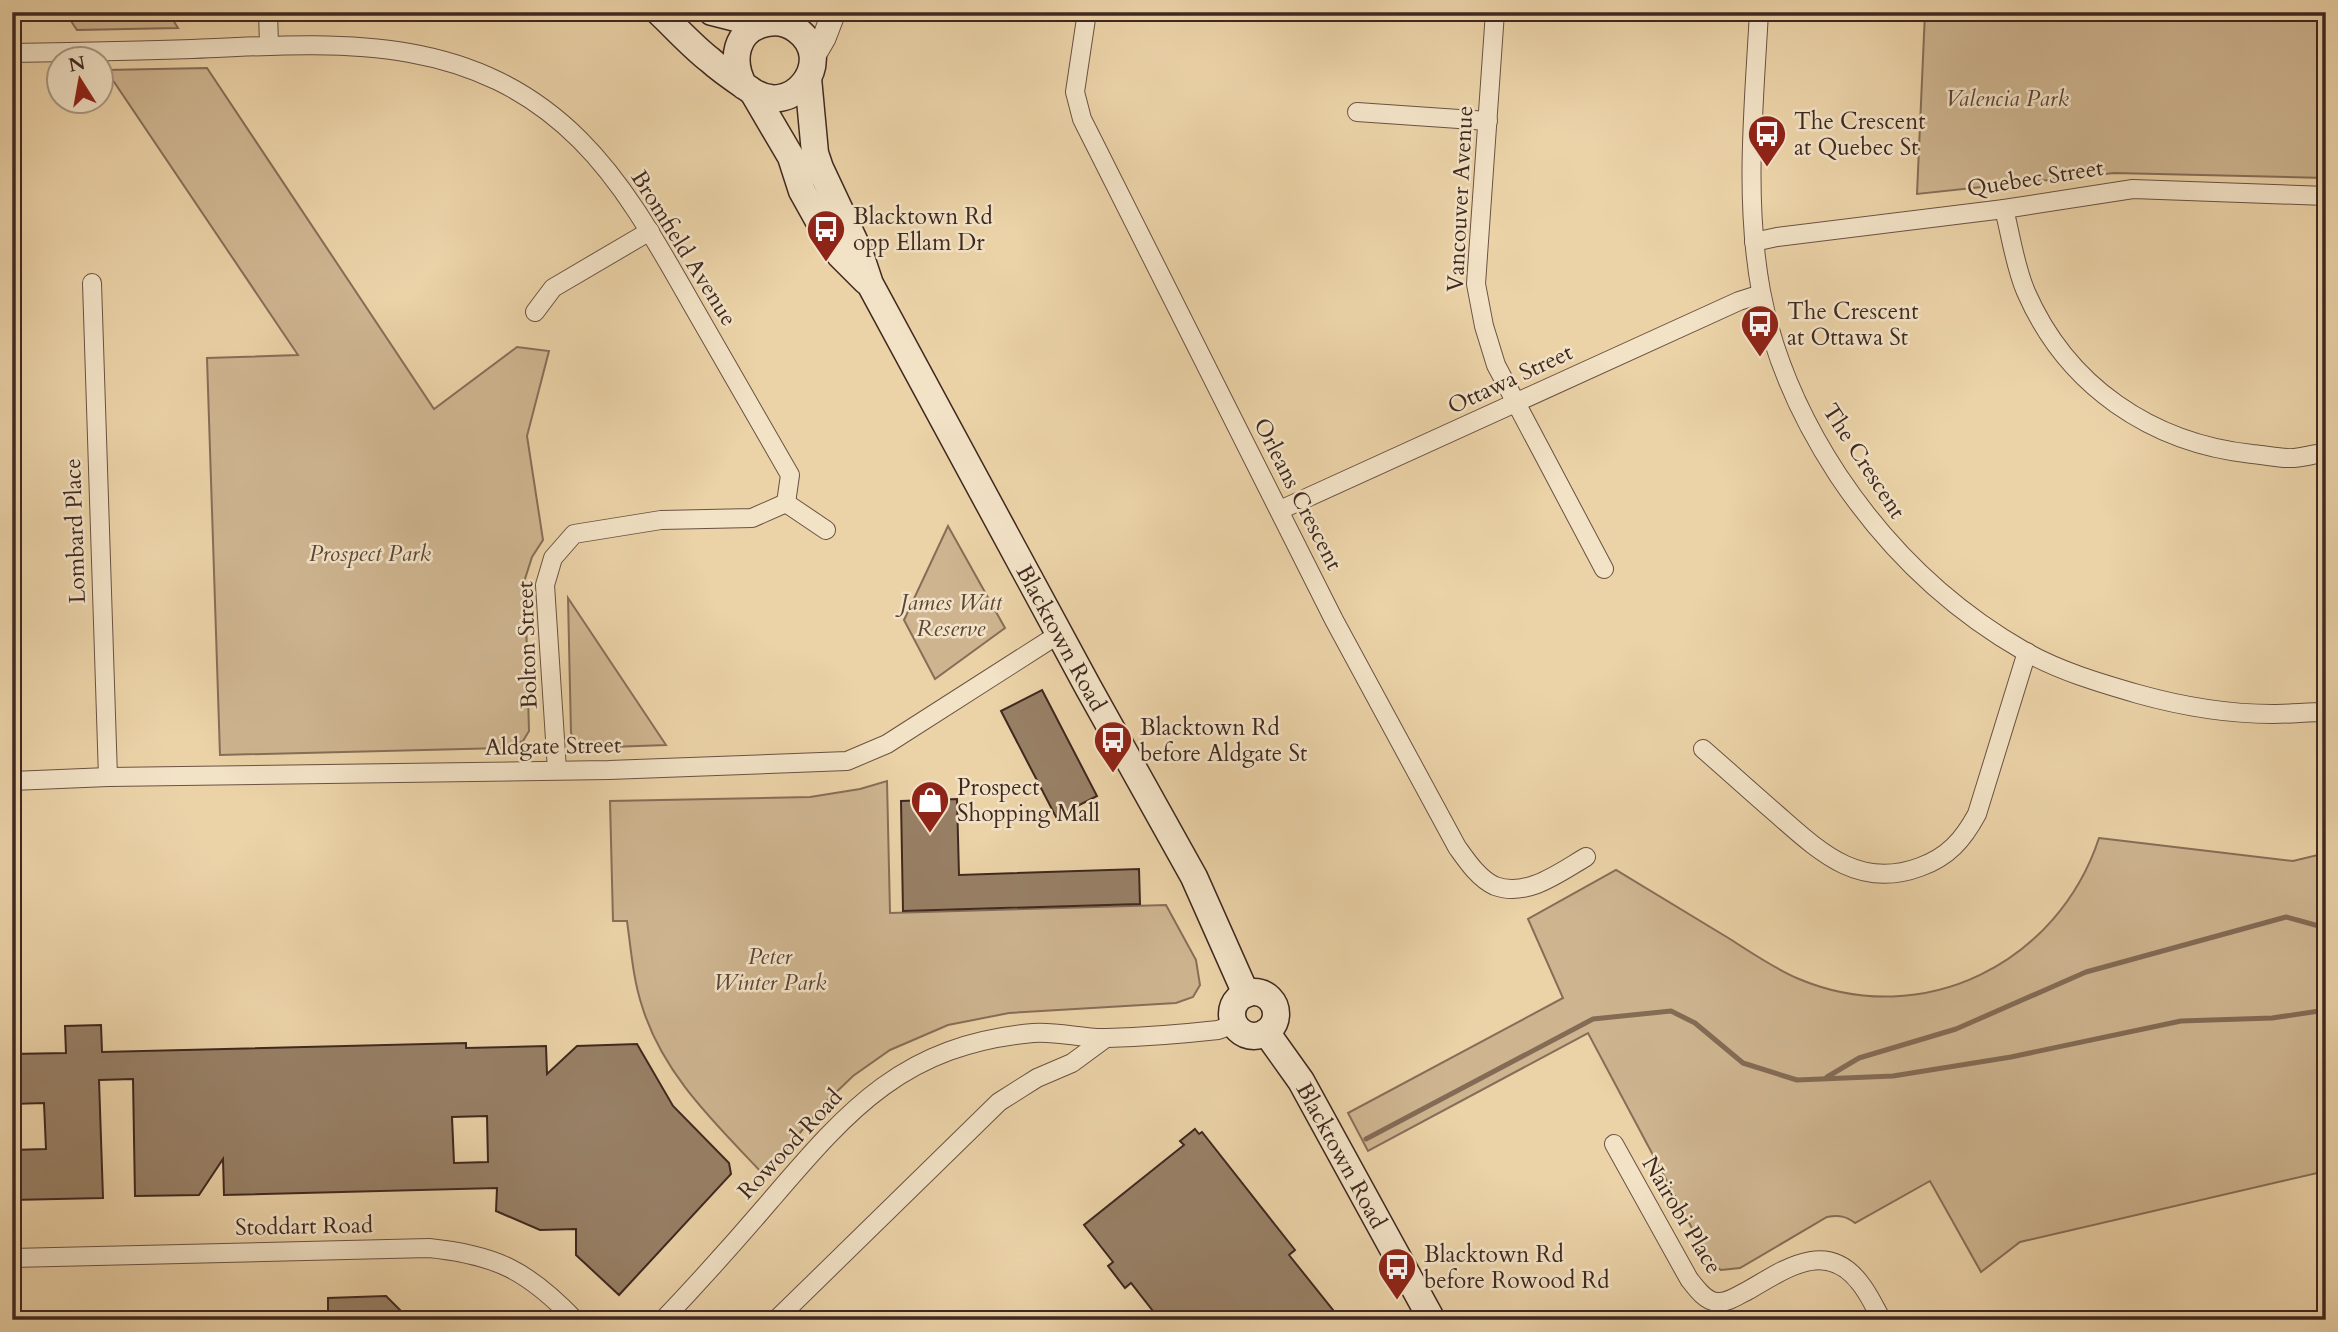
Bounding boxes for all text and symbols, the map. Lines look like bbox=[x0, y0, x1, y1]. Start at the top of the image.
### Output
north arrow bbox=[46, 46, 116, 116]
text: N bbox=[66, 50, 88, 79]
park label: Valencia Park bbox=[1945, 83, 2069, 114]
street label: Vancouver Avenue bbox=[1440, 105, 1480, 293]
place label: The Crescent at Quebec St bbox=[1794, 106, 1926, 163]
bus stop icon: The Crescent at Quebec St bbox=[1746, 113, 1788, 168]
street label: Quebec Street bbox=[1965, 152, 2105, 204]
street label: Bromfield Avenue bbox=[624, 164, 744, 332]
place label: Blacktown Rd opp Ellam Dr bbox=[853, 201, 994, 258]
bus stop icon: Blacktown Rd opp Ellam Dr bbox=[805, 208, 847, 263]
place label: The Crescent at Ottawa St bbox=[1787, 296, 1919, 353]
bus stop icon: The Crescent at Ottawa St bbox=[1739, 303, 1781, 358]
street label: Ottawa Street bbox=[1443, 337, 1577, 421]
street label: The Crescent bbox=[1815, 397, 1913, 525]
street label: Orleans Crescent bbox=[1246, 413, 1350, 575]
street label: Lombard Place bbox=[57, 458, 93, 604]
park label: Prospect Park bbox=[309, 538, 432, 569]
street label: Blacktown Road bbox=[1009, 559, 1114, 717]
street label: Bolton Street bbox=[509, 580, 545, 710]
park label: James Watt Reserve bbox=[895, 587, 1004, 644]
place label: Blacktown Rd before Aldgate St bbox=[1140, 712, 1307, 769]
bus stop icon: Blacktown Rd before Aldgate St bbox=[1092, 719, 1134, 774]
street label: Aldgate Street bbox=[484, 729, 622, 763]
place label: Prospect Shopping Mall bbox=[957, 772, 1100, 829]
shop icon: Prospect Shopping Mall bbox=[909, 779, 951, 834]
park label: Peter Winter Park bbox=[714, 941, 827, 998]
street label: Blacktown Road bbox=[1289, 1077, 1395, 1235]
street label: Rowood Road bbox=[731, 1081, 850, 1206]
street label: Nairobi Place bbox=[1635, 1150, 1729, 1280]
street label: Stoddart Road bbox=[235, 1209, 374, 1243]
place label: Blacktown Rd before Rowood Rd bbox=[1424, 1239, 1610, 1296]
bus stop icon: Blacktown Rd before Rowood Rd bbox=[1376, 1246, 1418, 1301]

